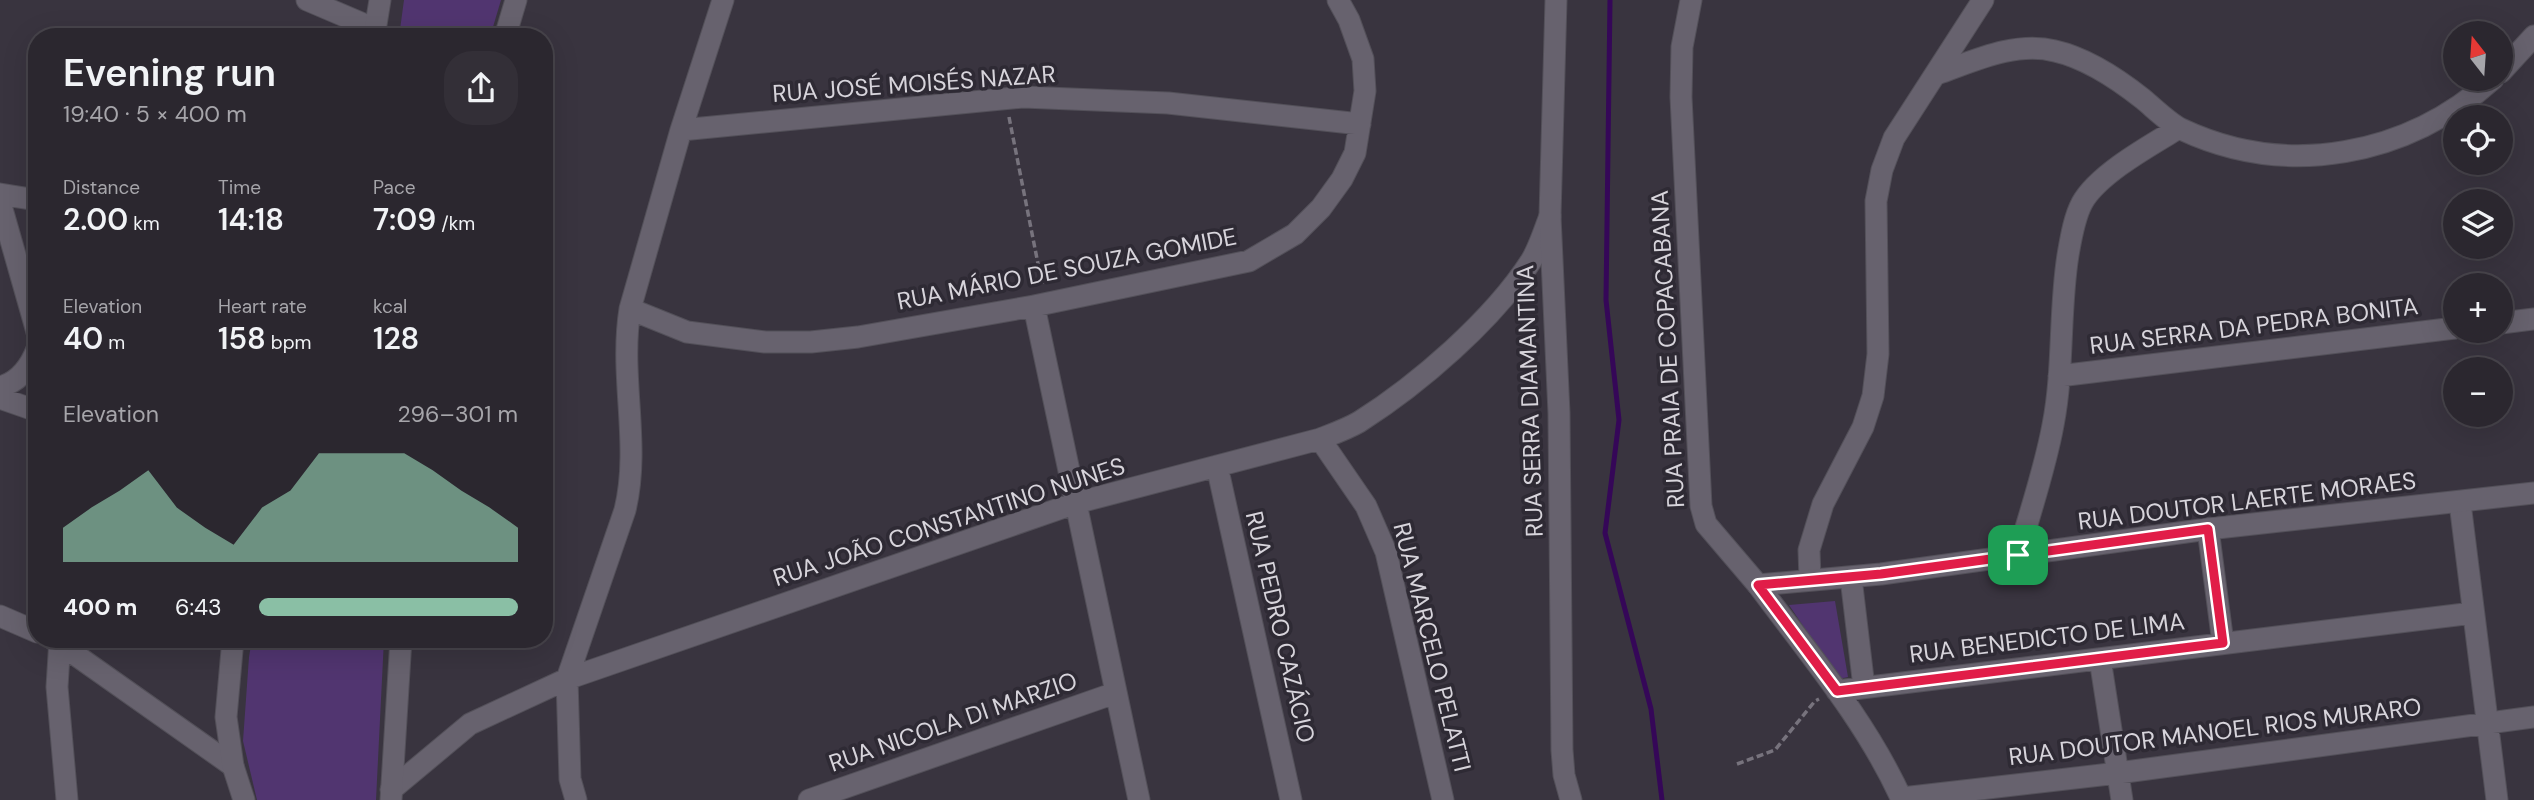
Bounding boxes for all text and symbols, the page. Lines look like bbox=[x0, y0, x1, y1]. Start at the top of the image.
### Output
north arrow bbox=[2443, 21, 2513, 91]
map controls bbox=[2443, 21, 2513, 427]
text: Evening run bbox=[63, 48, 276, 98]
button: share bbox=[444, 51, 518, 125]
street label: RUA JOSÉ MOISÉS NAZAR bbox=[771, 58, 1057, 109]
text: 19:40 · 5 × 400 m bbox=[63, 99, 247, 129]
button: locate bbox=[2443, 105, 2513, 175]
text: Distance bbox=[63, 175, 140, 200]
text: Time bbox=[218, 175, 261, 200]
text: Pace bbox=[373, 175, 416, 200]
street label: RUA PRAIA DE COPACABANA bbox=[1644, 189, 1691, 509]
button: layers bbox=[2443, 189, 2513, 259]
text: 2.00 bbox=[63, 200, 128, 239]
text: 14:18 bbox=[218, 200, 284, 239]
text: 7:09 bbox=[373, 200, 436, 239]
text: km bbox=[128, 211, 160, 236]
text: /km bbox=[436, 211, 475, 236]
street label: RUA MÁRIO DE SOUZA GOMIDE bbox=[895, 220, 1239, 317]
street label: RUA SERRA DIAMANTINA bbox=[1509, 264, 1550, 538]
button: + bbox=[2443, 273, 2513, 343]
street label: RUA SERRA DA PEDRA BONITA bbox=[2088, 290, 2420, 361]
text: Elevation bbox=[63, 294, 142, 319]
text: Heart rate bbox=[218, 294, 307, 319]
text: kcal bbox=[373, 294, 407, 319]
text: 40 bbox=[63, 319, 103, 358]
text: 158 bbox=[218, 319, 266, 358]
text: 128 bbox=[373, 319, 419, 358]
text: m bbox=[103, 330, 125, 355]
text: bpm bbox=[266, 330, 312, 355]
button: − bbox=[2443, 357, 2513, 427]
text: Elevation bbox=[63, 399, 159, 429]
text: 296–301 m bbox=[398, 399, 518, 429]
street label: RUA JOÃO CONSTANTINO NUNES bbox=[769, 450, 1129, 593]
street label: RUA DOUTOR LAERTE MORAES bbox=[2076, 464, 2418, 537]
street label: RUA PEDRO CAZÁCIO bbox=[1239, 508, 1322, 746]
street label: RUA MARCELO PELATTI bbox=[1387, 519, 1478, 775]
pin bbox=[1988, 525, 2048, 585]
icon: arrive bbox=[1999, 536, 2037, 574]
text: 400 m bbox=[63, 592, 137, 622]
text: 6:43 bbox=[175, 592, 222, 622]
street label: RUA BENEDICTO DE LIMA bbox=[1908, 605, 2186, 670]
street label: RUA NICOLA DI MARZIO bbox=[825, 664, 1081, 779]
street label: RUA DOUTOR MANOEL RIOS MURARO bbox=[2007, 691, 2423, 772]

